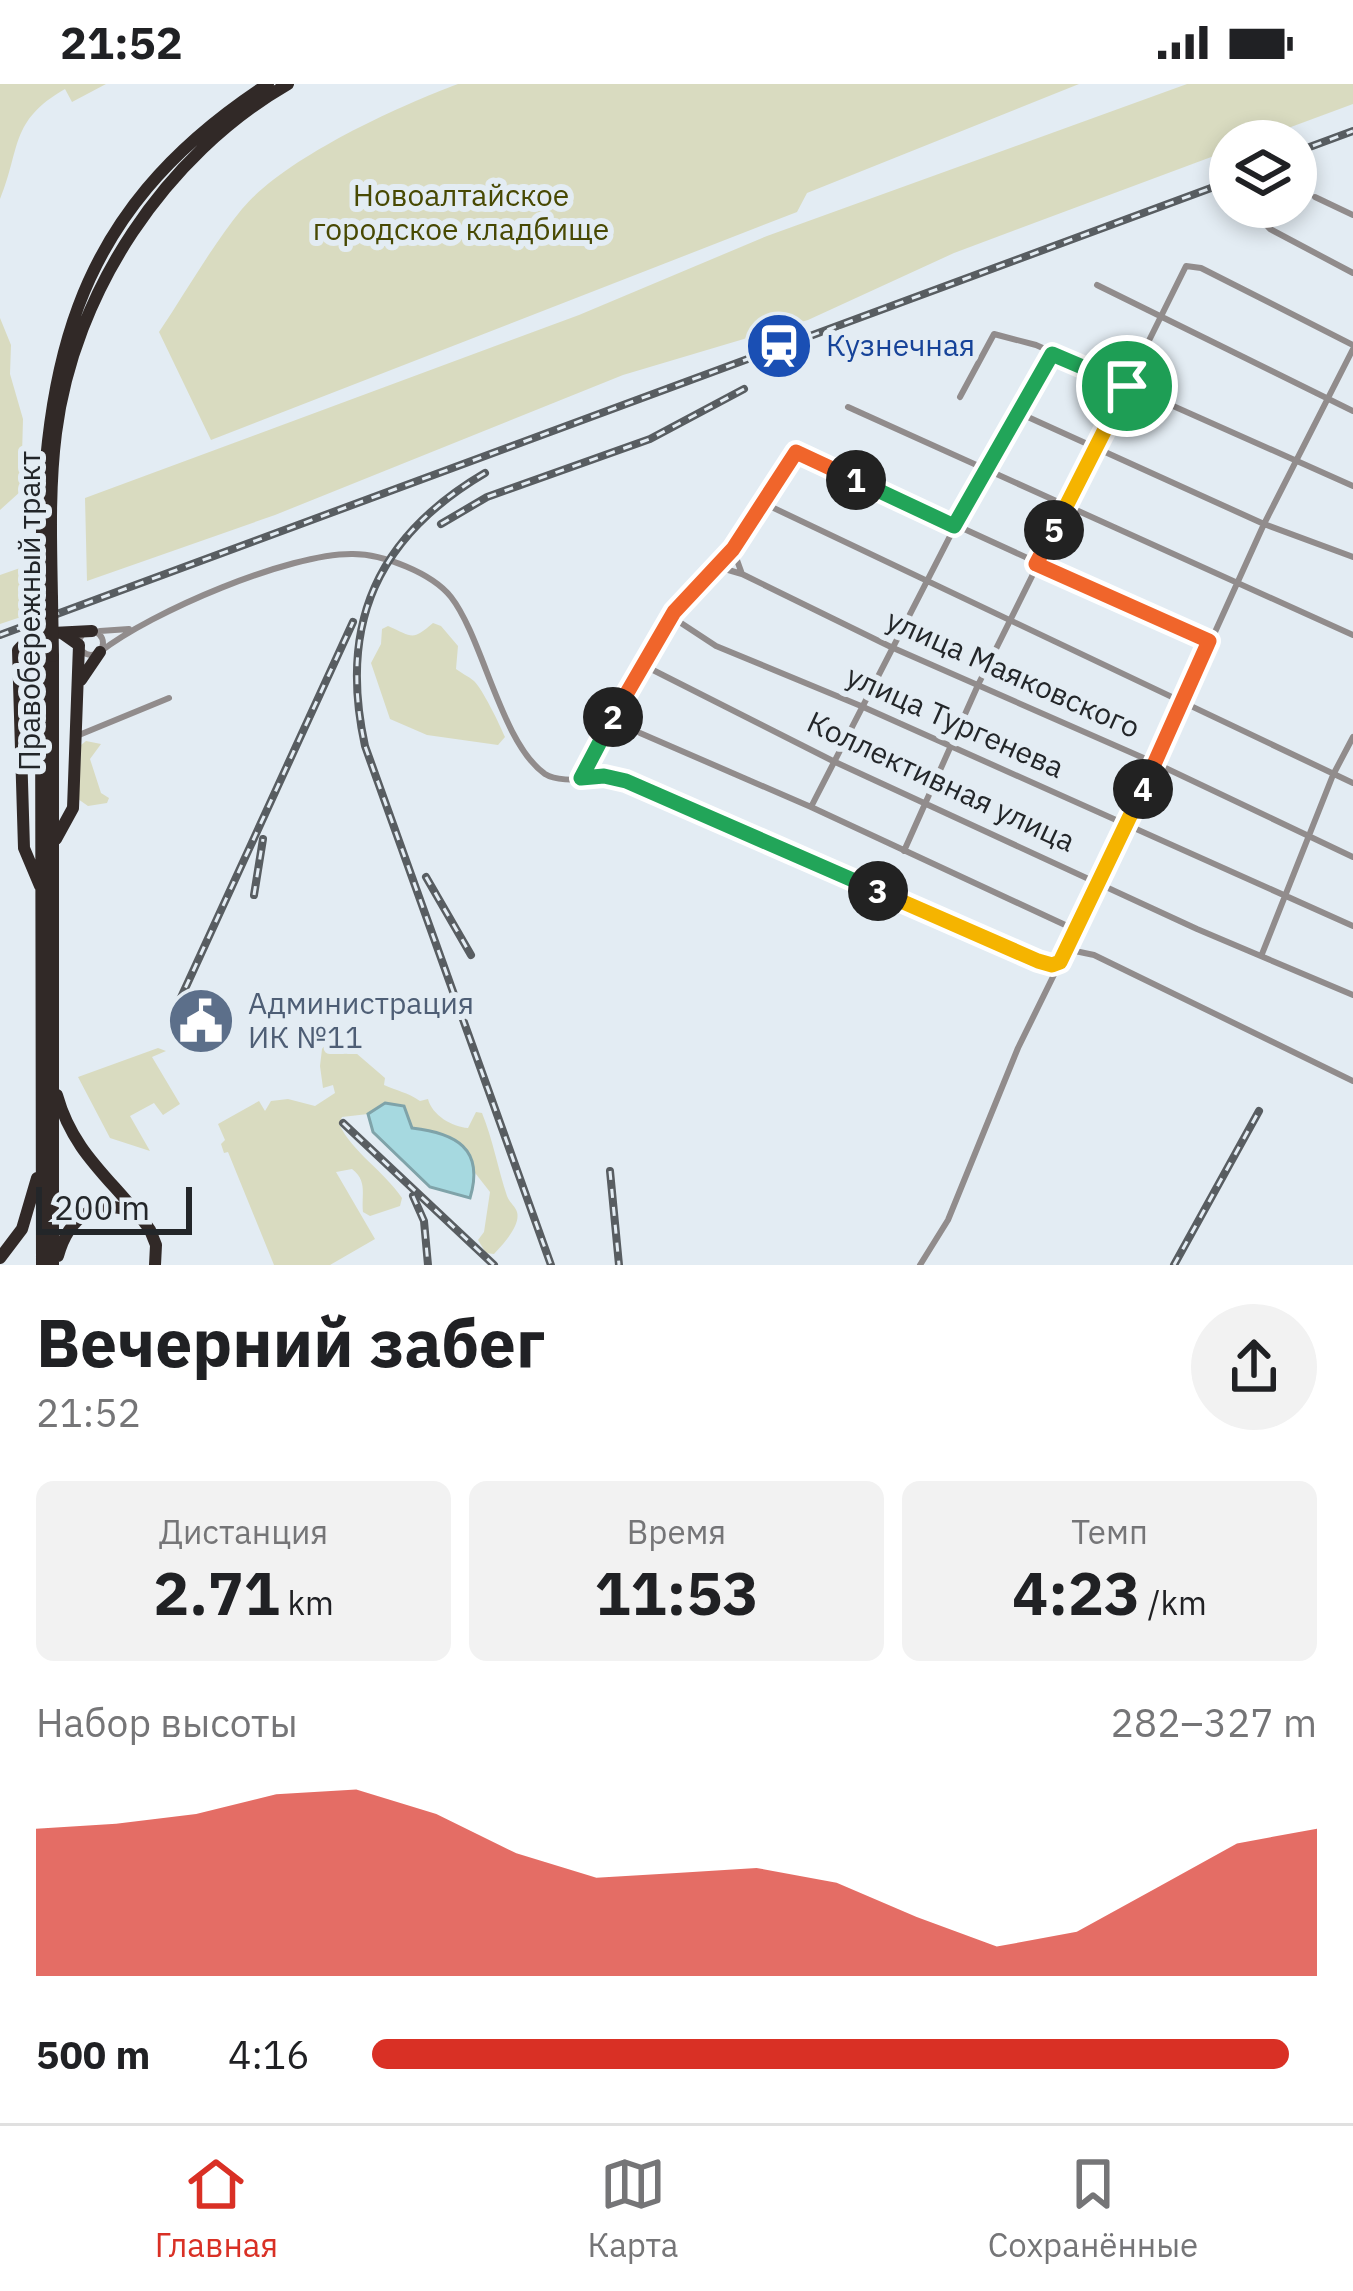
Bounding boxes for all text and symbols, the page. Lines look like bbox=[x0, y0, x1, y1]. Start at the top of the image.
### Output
text: 21:52 bbox=[60, 13, 183, 71]
map controls bbox=[1209, 120, 1317, 228]
button: layers bbox=[1209, 120, 1317, 228]
park label: Новоалтайское городское кладбище bbox=[313, 175, 609, 248]
station icon: Кузнечная bbox=[744, 311, 814, 381]
place label: Кузнечная bbox=[826, 325, 975, 364]
pin bbox=[1076, 335, 1178, 437]
icon: arrive bbox=[1094, 353, 1160, 419]
pin: 1 bbox=[826, 450, 886, 510]
street label: Правобережный тракт bbox=[9, 451, 48, 771]
text: 1 bbox=[846, 458, 866, 501]
pin: 5 bbox=[1024, 500, 1084, 560]
text: 5 bbox=[1044, 508, 1064, 551]
street label: улица Маяковского bbox=[881, 599, 1146, 746]
street label: улица Тургенева bbox=[841, 655, 1071, 786]
pin: 2 bbox=[583, 687, 643, 747]
text: 2 bbox=[603, 695, 623, 738]
street label: Коллективная улица bbox=[801, 701, 1082, 860]
pin: 4 bbox=[1113, 759, 1173, 819]
text: 4 bbox=[1133, 767, 1153, 810]
pin: 3 bbox=[848, 861, 908, 921]
text: 3 bbox=[868, 869, 888, 912]
place label: Администрация ИК №11 bbox=[248, 983, 474, 1056]
public building icon: Администрация ИК №11 bbox=[166, 986, 236, 1056]
scale bar bbox=[36, 1181, 192, 1234]
text: 200 m bbox=[54, 1186, 150, 1229]
text: Вечерний забег bbox=[36, 1299, 545, 1385]
button: share bbox=[1191, 1304, 1317, 1430]
text: 21:52 bbox=[36, 1387, 141, 1438]
text: Дистанция bbox=[159, 1510, 328, 1553]
text: Время bbox=[627, 1510, 726, 1553]
text: Темп bbox=[1071, 1510, 1148, 1553]
text: 2.71 bbox=[153, 1553, 280, 1632]
text: 11:53 bbox=[595, 1553, 758, 1632]
text: 4:23 bbox=[1012, 1553, 1140, 1632]
text: km bbox=[280, 1581, 334, 1624]
text: /km bbox=[1140, 1581, 1207, 1624]
text: Набор высоты bbox=[36, 1697, 298, 1748]
text: 282–327 m bbox=[1110, 1697, 1317, 1748]
text: 500 m bbox=[36, 2029, 150, 2080]
text: 4:16 bbox=[228, 2029, 310, 2080]
tab: Главная bbox=[155, 2151, 278, 2266]
tab: Карта bbox=[588, 2151, 678, 2266]
tab: Сохранённые bbox=[988, 2151, 1198, 2266]

